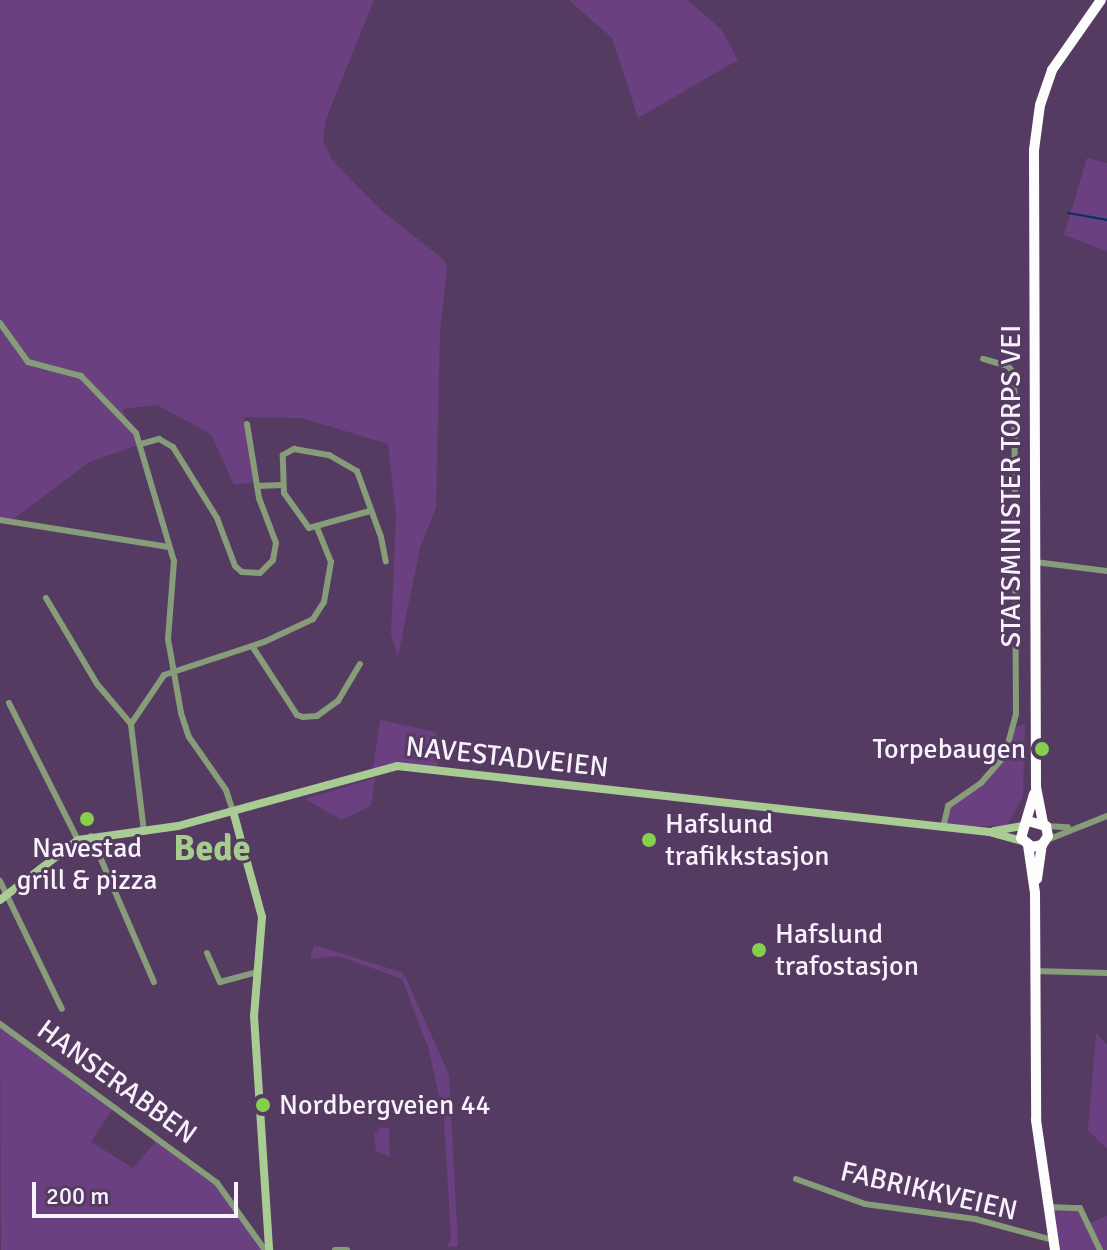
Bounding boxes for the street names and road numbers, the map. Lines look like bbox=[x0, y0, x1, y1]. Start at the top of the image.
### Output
street label: STATSMINISTER TORPS VEI bbox=[994, 325, 1028, 647]
street label: NAVESTADVEIEN bbox=[404, 730, 610, 784]
street label: HANSERABBEN bbox=[31, 1013, 203, 1151]
street label: FABRIKKVEIEN bbox=[837, 1154, 1021, 1228]

